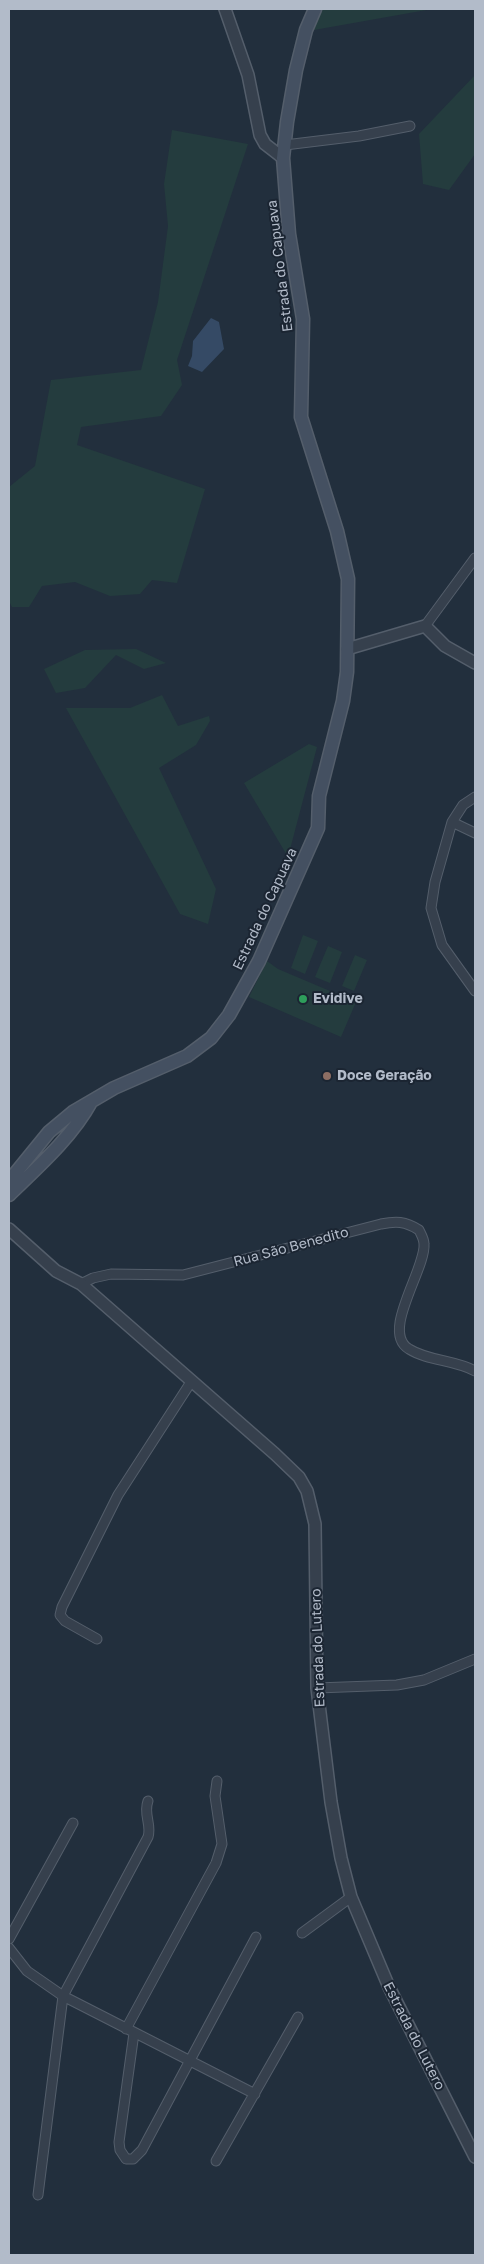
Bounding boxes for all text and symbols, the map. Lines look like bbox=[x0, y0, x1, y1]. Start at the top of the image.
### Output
street label: Estrada do Capuava bbox=[264, 199, 296, 333]
street label: Estrada do Capuava bbox=[229, 845, 301, 973]
place label: Evidive bbox=[313, 991, 363, 1007]
marker: Evidive bbox=[297, 993, 309, 1005]
place label: Doce Geração bbox=[337, 1068, 432, 1084]
marker: Doce Geração bbox=[321, 1070, 333, 1082]
street label: Rua São Benedito bbox=[232, 1224, 350, 1270]
street label: Estrada do Lutero bbox=[308, 1588, 328, 1708]
street label: Estrada do Lutero bbox=[380, 1979, 448, 2093]

